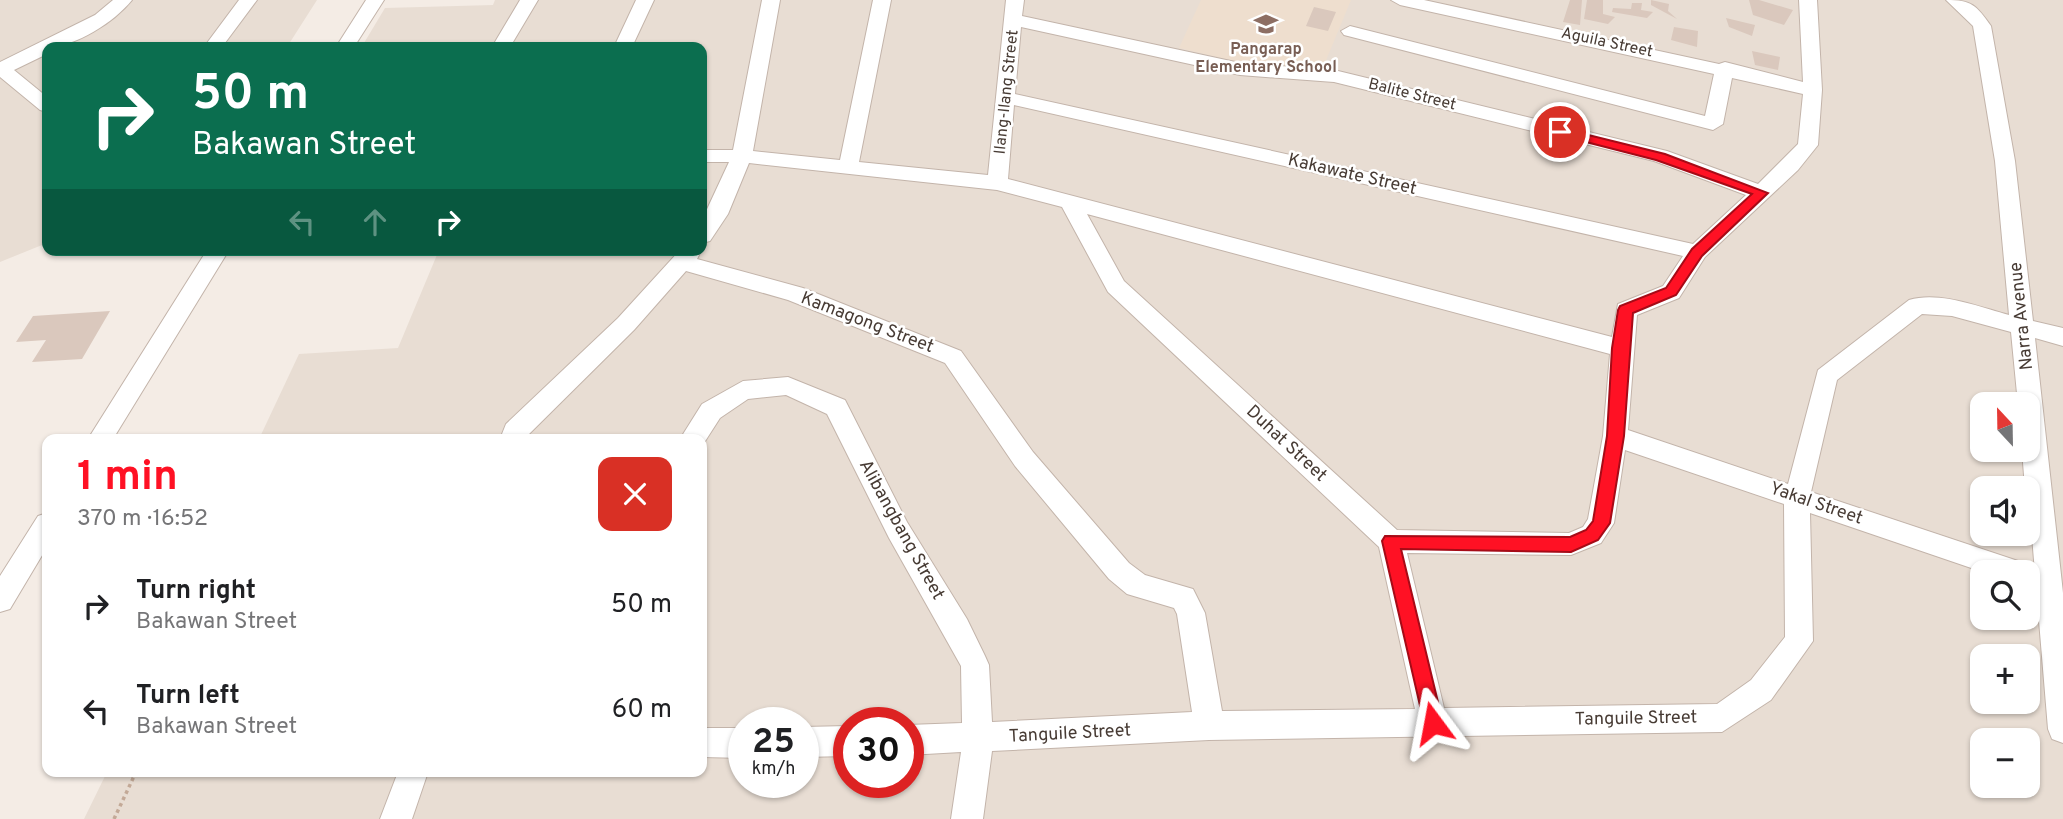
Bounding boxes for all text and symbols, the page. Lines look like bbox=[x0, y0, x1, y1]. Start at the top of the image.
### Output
school or university icon: Pangarap Elementary School bbox=[1252, 10, 1280, 38]
street label: Aguila Street bbox=[1559, 24, 1655, 62]
street label: Ilang-Ilang Street bbox=[991, 29, 1023, 155]
place label: Pangarap Elementary School bbox=[1195, 40, 1337, 78]
text: 50 m bbox=[192, 65, 309, 127]
icon: right bbox=[77, 70, 168, 161]
street label: Balite Street bbox=[1366, 74, 1458, 116]
pin bbox=[1530, 102, 1590, 162]
icon: arrive bbox=[1541, 113, 1579, 151]
text: Bakawan Street bbox=[192, 126, 416, 166]
street label: Kakawate Street bbox=[1285, 149, 1419, 201]
icon: left bbox=[283, 203, 321, 241]
icon: ahead bbox=[356, 203, 394, 241]
icon: right bbox=[429, 203, 467, 241]
street label: Narra Avenue bbox=[2005, 261, 2039, 371]
street label: Kamagong Street bbox=[797, 287, 937, 359]
north arrow bbox=[1970, 392, 2040, 462]
map controls bbox=[1970, 392, 2040, 798]
street label: Duhat Street bbox=[1241, 401, 1331, 487]
text: 1 min bbox=[77, 452, 178, 505]
street label: Alibangbang Street bbox=[853, 456, 949, 604]
button: close bbox=[598, 457, 672, 531]
button: sound bbox=[1970, 476, 2040, 546]
street label: Yakal Street bbox=[1766, 477, 1866, 531]
text: 370 m · 16:52 bbox=[77, 505, 208, 534]
button: search bbox=[1970, 560, 2040, 630]
text: Turn right bbox=[136, 575, 256, 608]
icon: right bbox=[77, 587, 115, 625]
text: 50 m bbox=[611, 589, 672, 622]
text: Bakawan Street bbox=[136, 608, 297, 637]
button: + bbox=[1970, 644, 2040, 714]
text: Turn left bbox=[136, 680, 240, 713]
position arrow bbox=[1396, 686, 1470, 760]
icon: left bbox=[77, 692, 115, 730]
text: 60 m bbox=[612, 694, 672, 727]
street label: Tanguile Street bbox=[1575, 706, 1697, 732]
speed limit sign: 30 bbox=[833, 707, 924, 798]
text: Bakawan Street bbox=[136, 713, 297, 742]
street label: Tanguile Street bbox=[1008, 719, 1132, 749]
text: 25 bbox=[752, 721, 795, 765]
button: − bbox=[1970, 728, 2040, 798]
text: km/h bbox=[752, 758, 795, 781]

